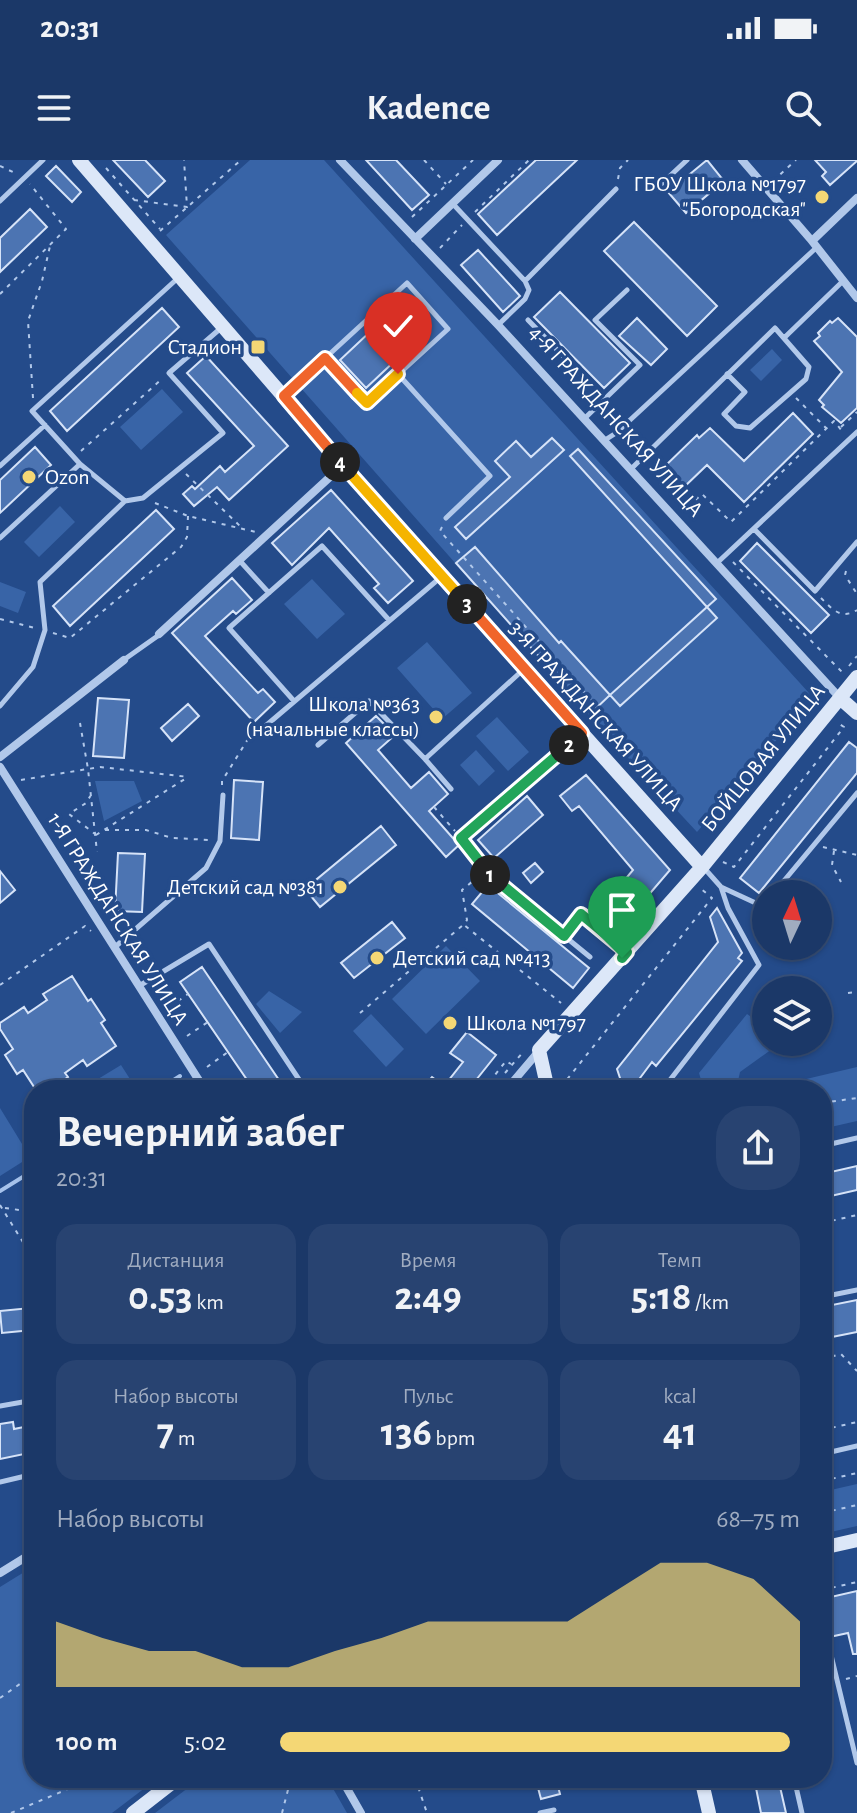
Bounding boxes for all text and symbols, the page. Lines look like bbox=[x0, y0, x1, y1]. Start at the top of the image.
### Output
text: 20:31 bbox=[40, 13, 100, 43]
icon: menu bbox=[32, 86, 76, 130]
icon: search bbox=[781, 86, 825, 130]
text: Kadence bbox=[367, 90, 490, 126]
place label: ГБОУ Школа №1797 "Богородская" bbox=[633, 173, 806, 220]
marker: ГБОУ Школа №1797 "Богородская" bbox=[813, 188, 831, 206]
pin bbox=[364, 292, 432, 374]
icon: check bbox=[376, 304, 420, 348]
street label: 4-Я ГРАЖДАНСКАЯ УЛИЦА bbox=[525, 321, 707, 521]
place label: Стадион bbox=[167, 336, 242, 358]
marker: Стадион bbox=[249, 338, 267, 356]
pin: 4 bbox=[320, 442, 360, 482]
text: 4 bbox=[334, 451, 346, 473]
place label: Ozon bbox=[45, 466, 90, 488]
marker: Ozon bbox=[20, 468, 38, 486]
pin: 3 bbox=[447, 584, 487, 624]
text: 3 bbox=[462, 593, 472, 615]
street label: 3-Я ГРАЖДАНСКАЯ УЛИЦА bbox=[505, 617, 687, 815]
street label: БОЙЦОВАЯ УЛИЦА bbox=[697, 680, 829, 836]
place label: Школа №363 (начальные классы) bbox=[245, 693, 420, 740]
marker: Школа №363 (начальные классы) bbox=[427, 708, 445, 726]
pin: 2 bbox=[549, 725, 589, 765]
text: 2 bbox=[564, 734, 574, 756]
street label: 1-Я ГРАЖДАНСКАЯ УЛИЦА bbox=[44, 809, 192, 1029]
pin: 1 bbox=[470, 855, 510, 895]
text: 1 bbox=[486, 864, 494, 886]
place label: Детский сад №381 bbox=[167, 876, 324, 898]
pin bbox=[588, 876, 656, 958]
marker: Детский сад №381 bbox=[331, 878, 349, 896]
north arrow bbox=[752, 880, 832, 960]
map controls bbox=[752, 880, 832, 1056]
icon: arrive bbox=[600, 888, 644, 932]
place label: Детский сад №413 bbox=[393, 947, 550, 969]
marker: Детский сад №413 bbox=[368, 949, 386, 967]
button: layers bbox=[752, 976, 832, 1056]
place label: Школа №1797 bbox=[466, 1012, 586, 1034]
marker: Школа №1797 bbox=[441, 1014, 459, 1032]
button: share bbox=[716, 1106, 800, 1190]
text: Вечерний забег bbox=[56, 1111, 344, 1155]
text: 20:31 bbox=[56, 1165, 107, 1191]
text: Дистанция bbox=[127, 1249, 225, 1271]
text: Время bbox=[399, 1249, 457, 1271]
text: Темп bbox=[658, 1249, 702, 1271]
text: 0.53 bbox=[128, 1277, 193, 1317]
text: 2:49 bbox=[394, 1277, 462, 1317]
text: 5:18 bbox=[631, 1277, 691, 1317]
text: km bbox=[193, 1291, 224, 1313]
text: /km bbox=[691, 1291, 729, 1313]
text: Набор высоты bbox=[113, 1385, 239, 1407]
text: Пульс bbox=[402, 1385, 454, 1407]
text: kcal bbox=[663, 1385, 697, 1407]
text: 7 bbox=[157, 1413, 174, 1453]
text: 136 bbox=[381, 1413, 432, 1453]
text: 41 bbox=[663, 1413, 697, 1453]
text: m bbox=[174, 1427, 195, 1449]
text: bpm bbox=[432, 1427, 475, 1449]
text: Набор высоты bbox=[56, 1506, 205, 1532]
text: 68–75 m bbox=[716, 1506, 800, 1532]
text: 100 m bbox=[56, 1729, 117, 1755]
text: 5:02 bbox=[184, 1729, 226, 1755]

